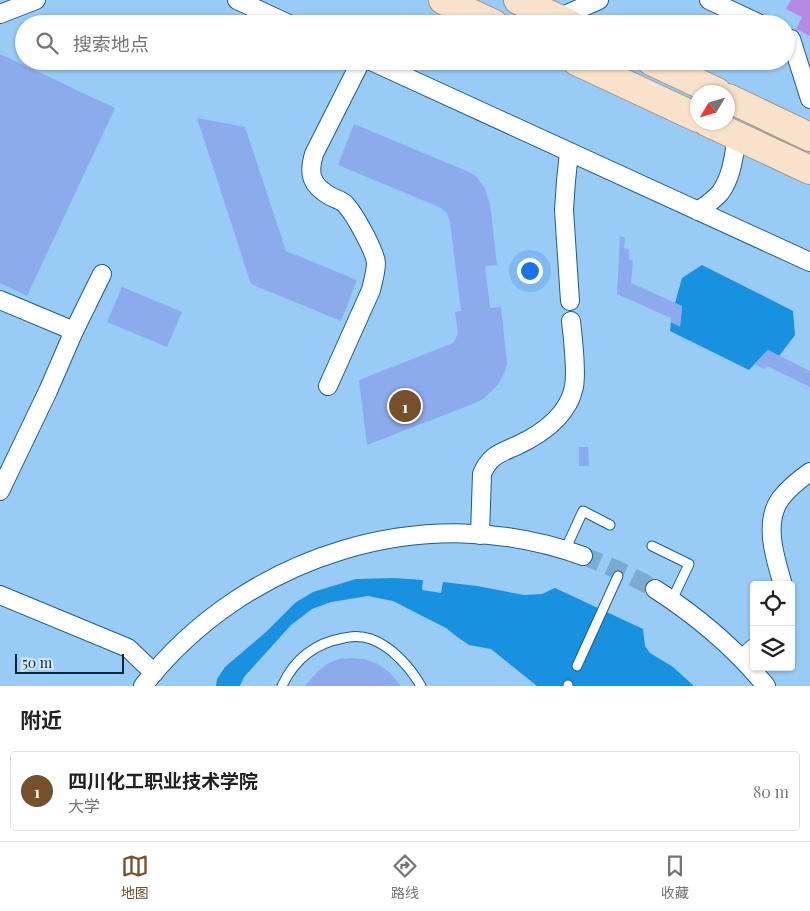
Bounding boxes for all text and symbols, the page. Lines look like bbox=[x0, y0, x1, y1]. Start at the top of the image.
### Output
search box bbox=[15, 15, 795, 70]
icon: search bbox=[33, 29, 61, 57]
text: 搜索地点 bbox=[73, 30, 149, 56]
north arrow bbox=[690, 85, 735, 130]
your location bbox=[517, 258, 543, 284]
pin: 1 bbox=[389, 387, 421, 425]
map controls bbox=[750, 581, 795, 671]
button: locate bbox=[750, 581, 795, 626]
button: layers bbox=[750, 626, 795, 671]
scale bar bbox=[15, 651, 124, 674]
text: 50 m bbox=[22, 653, 52, 672]
text: 附近 bbox=[20, 705, 62, 733]
text: 四川化工职业技术学院 bbox=[68, 767, 258, 793]
text: 1 bbox=[34, 781, 40, 802]
text: 80 m bbox=[753, 781, 789, 802]
text: 大学 bbox=[68, 795, 100, 816]
tab: 地图 bbox=[121, 852, 149, 902]
tab: 路线 bbox=[391, 852, 419, 902]
tab: 收藏 bbox=[661, 852, 689, 902]

